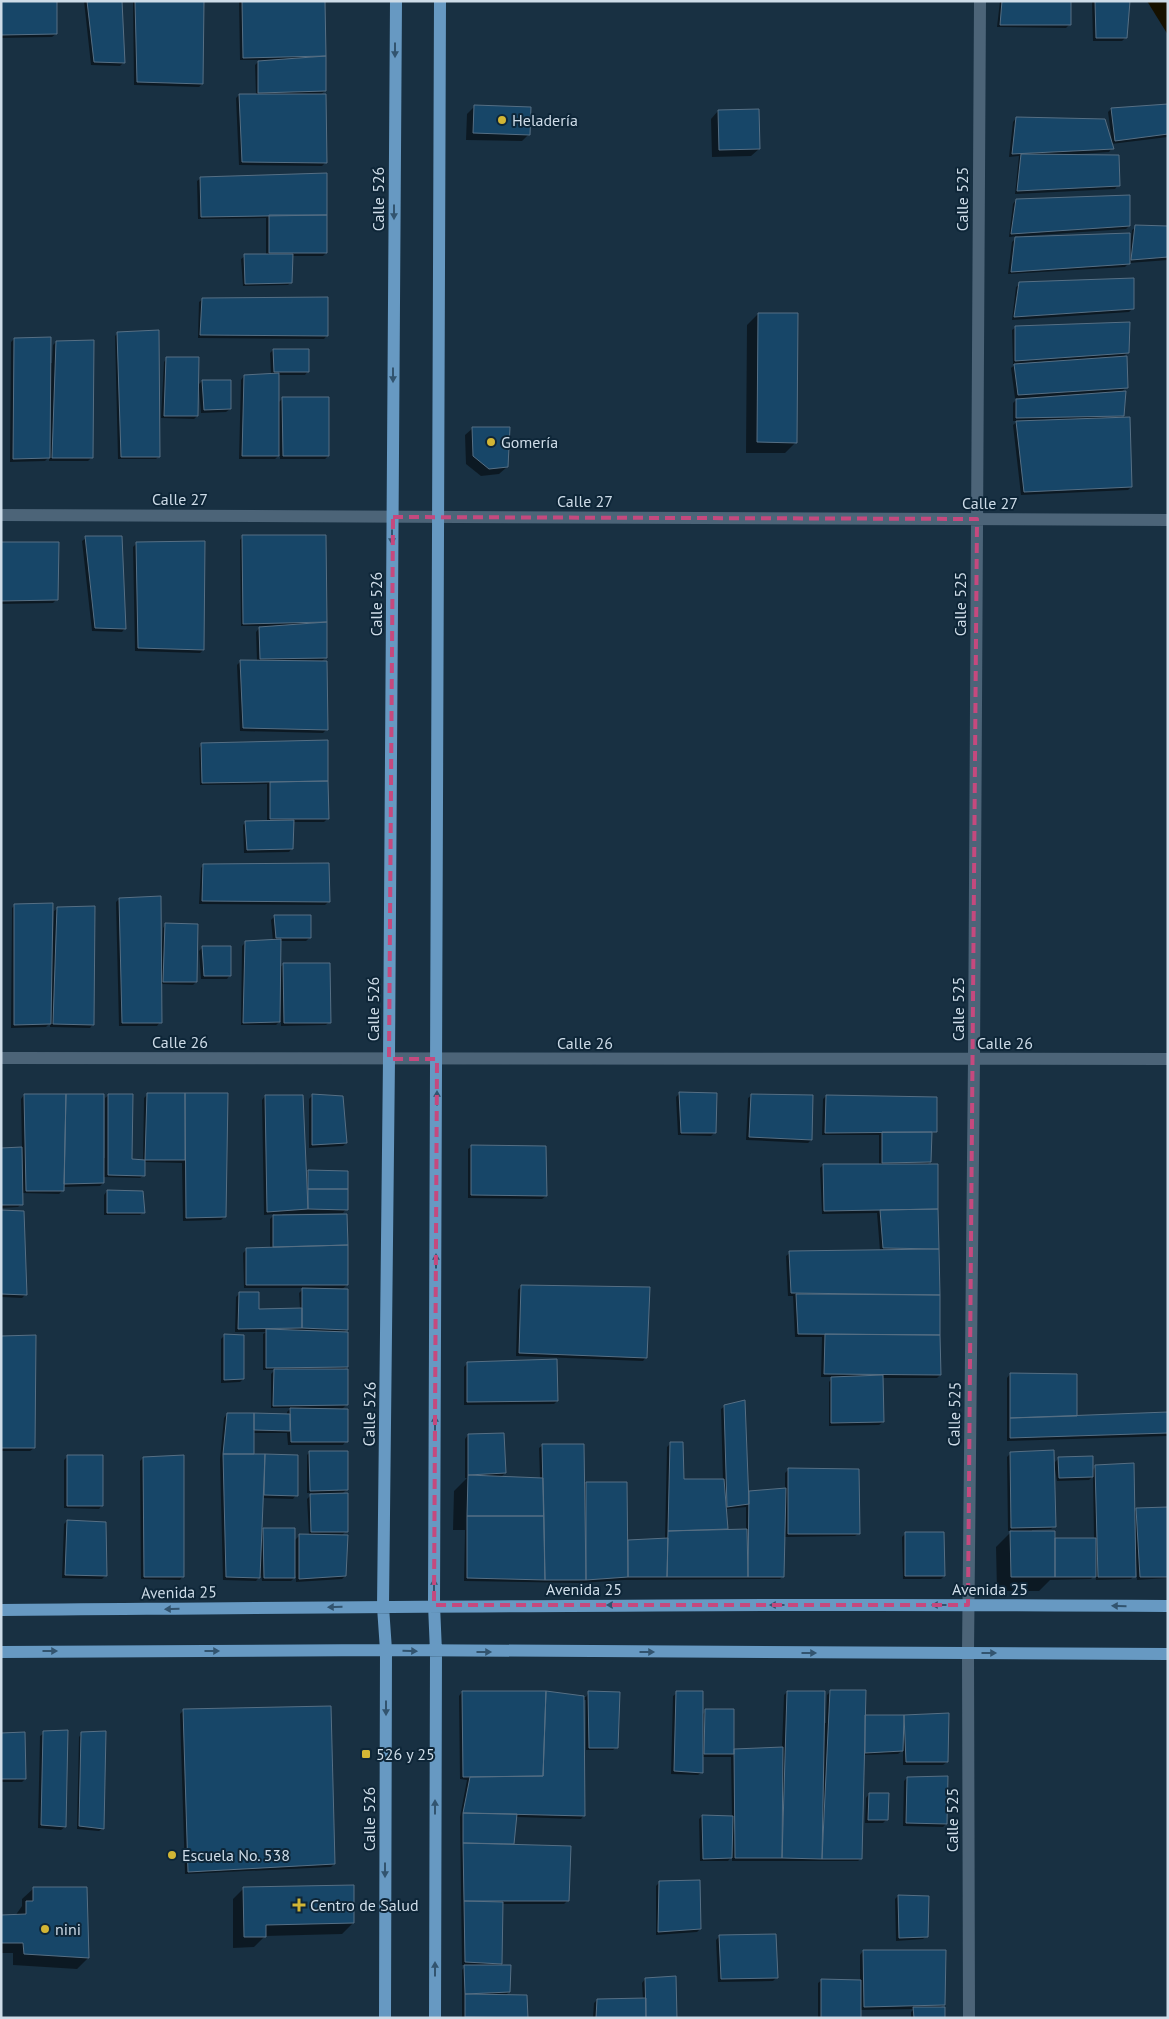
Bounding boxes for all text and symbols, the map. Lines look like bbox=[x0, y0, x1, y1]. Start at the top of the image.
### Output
one-way arrow bbox=[391, 42, 399, 58]
place label: Heladería bbox=[512, 110, 578, 130]
marker: Heladería bbox=[496, 114, 508, 126]
street label: Calle 526 bbox=[368, 167, 388, 231]
street label: Calle 525 bbox=[952, 167, 972, 231]
one-way arrow bbox=[390, 205, 398, 221]
one-way arrow bbox=[389, 367, 397, 383]
place label: Gomería bbox=[501, 432, 558, 452]
marker: Gomería bbox=[485, 436, 497, 448]
street label: Calle 27 bbox=[152, 489, 208, 509]
street label: Calle 27 bbox=[557, 491, 613, 511]
street label: Calle 27 bbox=[962, 493, 1018, 513]
one-way arrow bbox=[388, 530, 396, 546]
street label: Calle 526 bbox=[366, 572, 386, 636]
street label: Calle 525 bbox=[950, 572, 970, 636]
street label: Calle 526 bbox=[363, 977, 383, 1041]
street label: Calle 525 bbox=[948, 977, 968, 1041]
street label: Calle 26 bbox=[152, 1032, 208, 1052]
street label: Calle 26 bbox=[557, 1033, 613, 1053]
street label: Calle 26 bbox=[977, 1033, 1033, 1053]
one-way arrow bbox=[433, 1090, 441, 1106]
one-way arrow bbox=[432, 1252, 440, 1268]
street label: Calle 526 bbox=[358, 1381, 380, 1447]
street label: Calle 525 bbox=[943, 1381, 965, 1447]
one-way arrow bbox=[431, 1415, 439, 1431]
one-way arrow bbox=[430, 1577, 438, 1593]
street label: Avenida 25 bbox=[546, 1579, 622, 1599]
street label: Avenida 25 bbox=[952, 1579, 1028, 1599]
street label: Avenida 25 bbox=[141, 1581, 217, 1603]
one-way arrow bbox=[606, 1601, 622, 1609]
one-way arrow bbox=[768, 1601, 784, 1609]
one-way arrow bbox=[931, 1601, 947, 1609]
one-way arrow bbox=[1111, 1602, 1127, 1610]
one-way arrow bbox=[326, 1603, 342, 1611]
one-way arrow bbox=[164, 1605, 180, 1613]
one-way arrow bbox=[42, 1647, 58, 1655]
one-way arrow bbox=[205, 1647, 221, 1655]
one-way arrow bbox=[402, 1647, 418, 1655]
one-way arrow bbox=[477, 1648, 493, 1656]
one-way arrow bbox=[639, 1648, 655, 1656]
one-way arrow bbox=[802, 1649, 818, 1657]
one-way arrow bbox=[982, 1649, 998, 1657]
one-way arrow bbox=[382, 1700, 390, 1716]
place label: 526 y 25 bbox=[376, 1744, 435, 1764]
marker: 526 y 25 bbox=[360, 1748, 372, 1760]
street label: Calle 526 bbox=[359, 1787, 379, 1851]
street label: Calle 525 bbox=[942, 1788, 962, 1852]
one-way arrow bbox=[431, 1798, 439, 1814]
place label: Escuela No. 538 bbox=[182, 1845, 290, 1865]
marker: Escuela No. 538 bbox=[166, 1849, 178, 1861]
one-way arrow bbox=[381, 1863, 389, 1879]
place label: Centro de Salud bbox=[310, 1895, 419, 1915]
marker: Centro de Salud bbox=[292, 1898, 306, 1912]
place label: nini bbox=[55, 1919, 81, 1939]
marker: nini bbox=[39, 1923, 51, 1935]
one-way arrow bbox=[431, 1961, 439, 1977]

